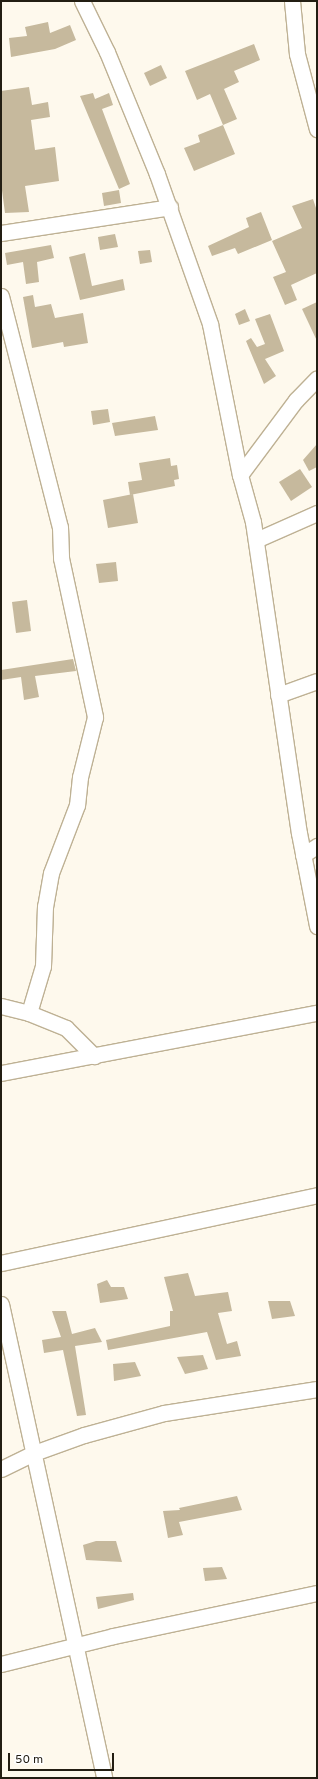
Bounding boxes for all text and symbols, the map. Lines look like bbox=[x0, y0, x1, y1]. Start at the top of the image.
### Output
scale bar bbox=[10, 1745, 116, 1771]
text: 50 m bbox=[15, 1752, 43, 1768]

